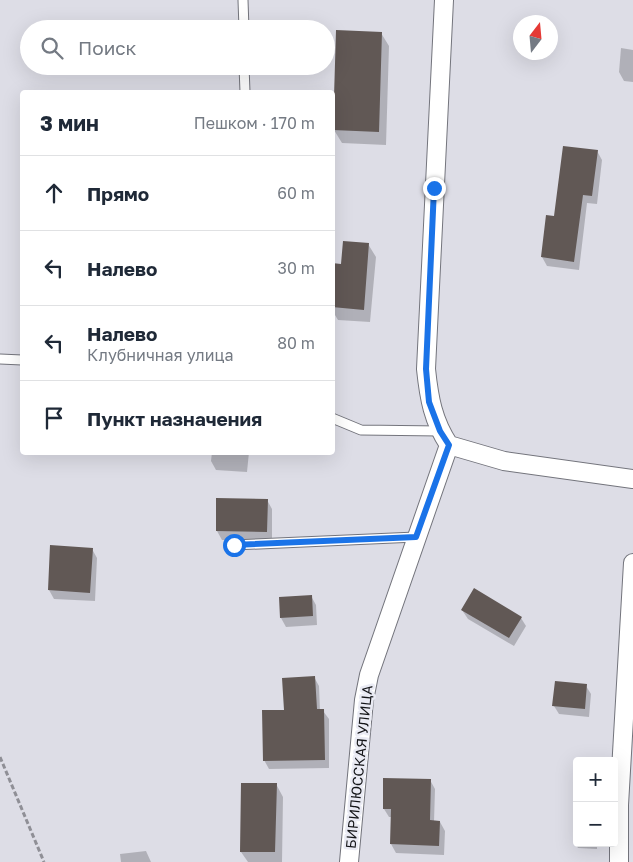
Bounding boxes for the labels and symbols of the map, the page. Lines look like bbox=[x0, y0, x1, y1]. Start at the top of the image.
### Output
north arrow bbox=[513, 15, 558, 60]
route end bbox=[423, 177, 446, 200]
route start bbox=[223, 534, 246, 557]
street label: БИРИЛЮССКАЯ УЛИЦА bbox=[341, 684, 376, 850]

